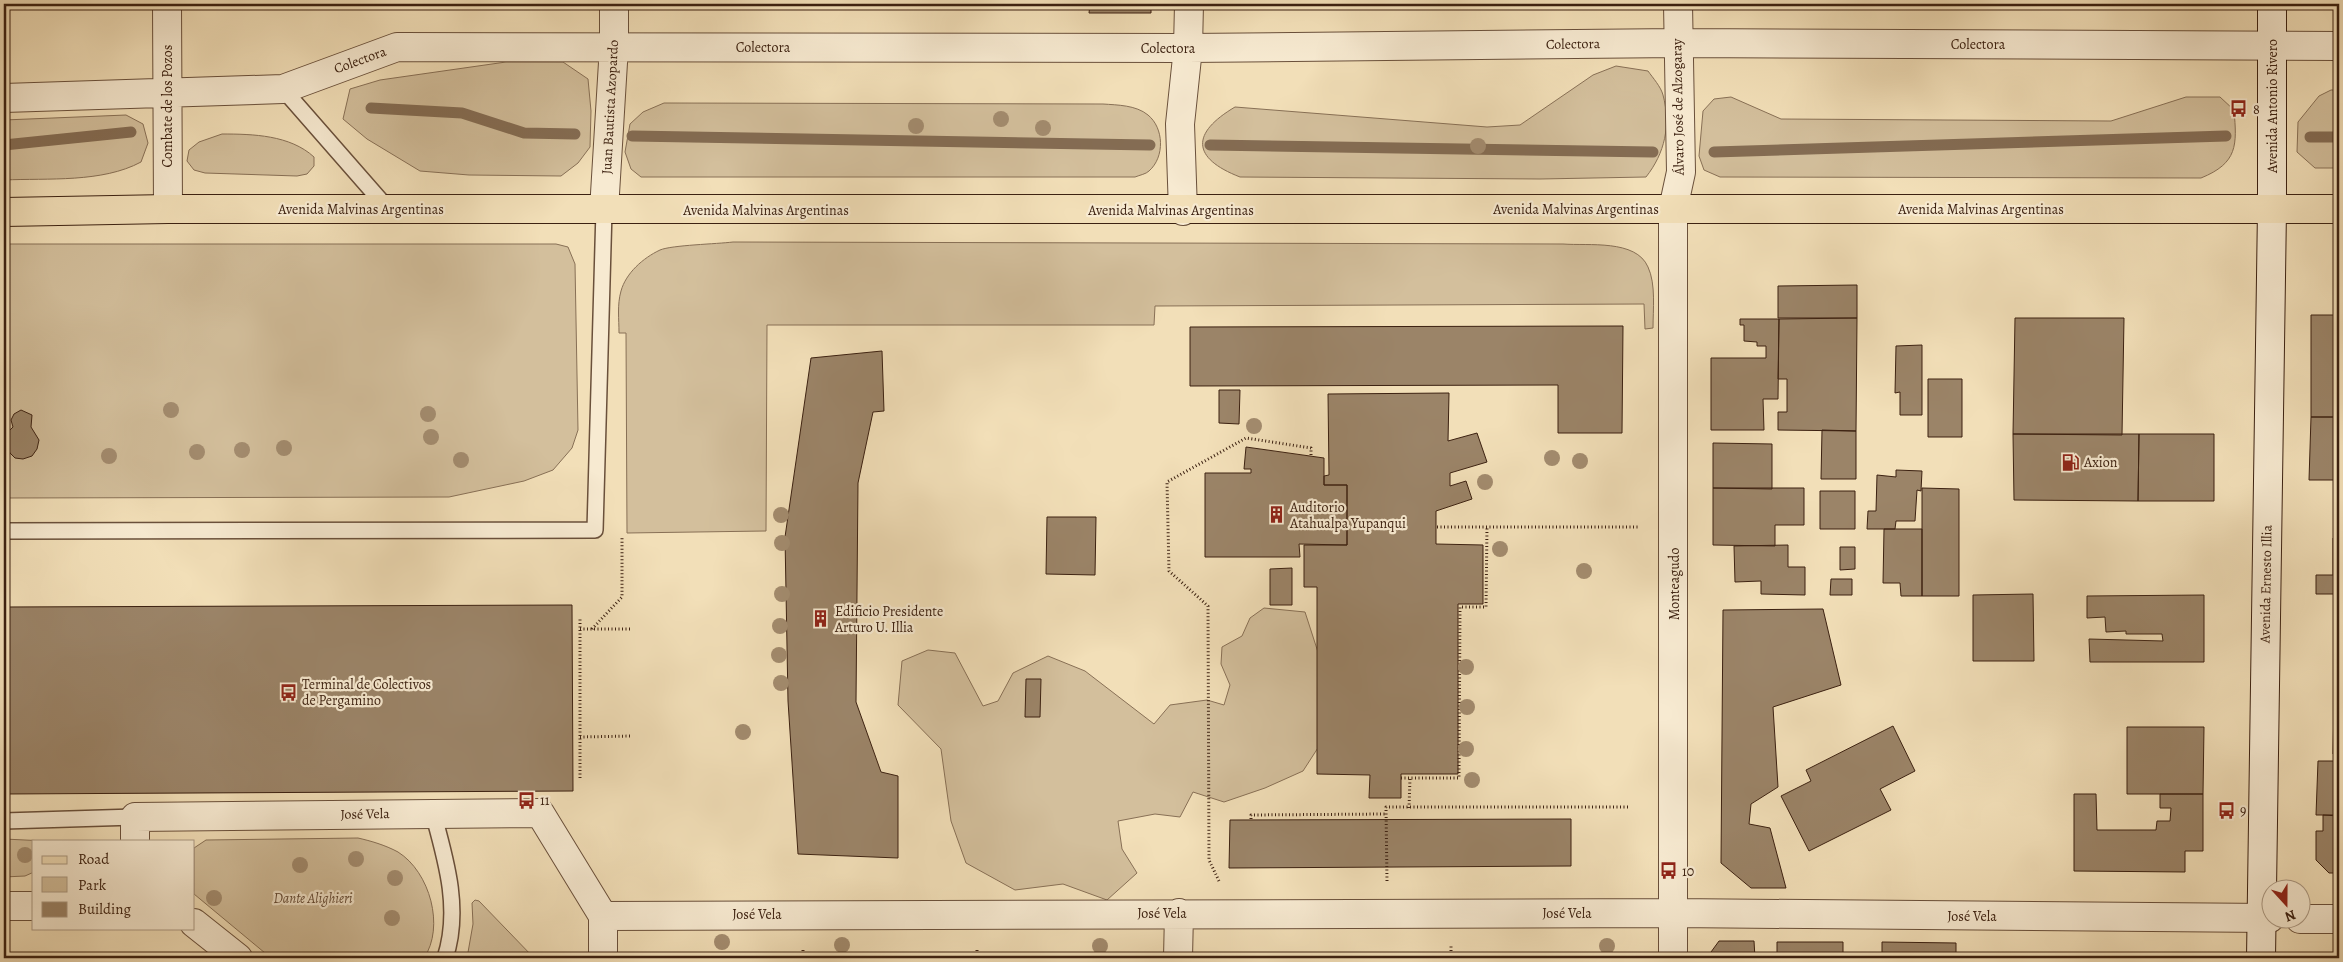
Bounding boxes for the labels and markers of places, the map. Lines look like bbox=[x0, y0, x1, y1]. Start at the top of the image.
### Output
bus stop icon: 8 bbox=[2229, 99, 2249, 119]
place label: 8 bbox=[2253, 100, 2260, 119]
fuel station icon: Axion bbox=[2060, 452, 2080, 472]
place label: Axion bbox=[2083, 453, 2118, 472]
place label: Auditorio Atahualpa Yupanqui bbox=[1289, 498, 1406, 533]
building icon: Auditorio Atahualpa Yupanqui bbox=[1266, 505, 1286, 525]
place label: Edificio Presidente Arturo U. Illia bbox=[834, 602, 943, 637]
building icon: Edificio Presidente Arturo U. Illia bbox=[811, 609, 831, 629]
place label: Terminal de Colectivos de Pergamino bbox=[302, 675, 431, 710]
bus stop icon: Terminal de Colectivos de Pergamino bbox=[278, 682, 298, 702]
bus stop icon: 11 bbox=[516, 790, 536, 810]
place label: 11 bbox=[540, 791, 550, 810]
bus stop icon: 9 bbox=[2216, 800, 2236, 820]
place label: 9 bbox=[2240, 801, 2246, 820]
bus stop icon: 10 bbox=[1658, 861, 1678, 881]
place label: 10 bbox=[1682, 862, 1694, 881]

